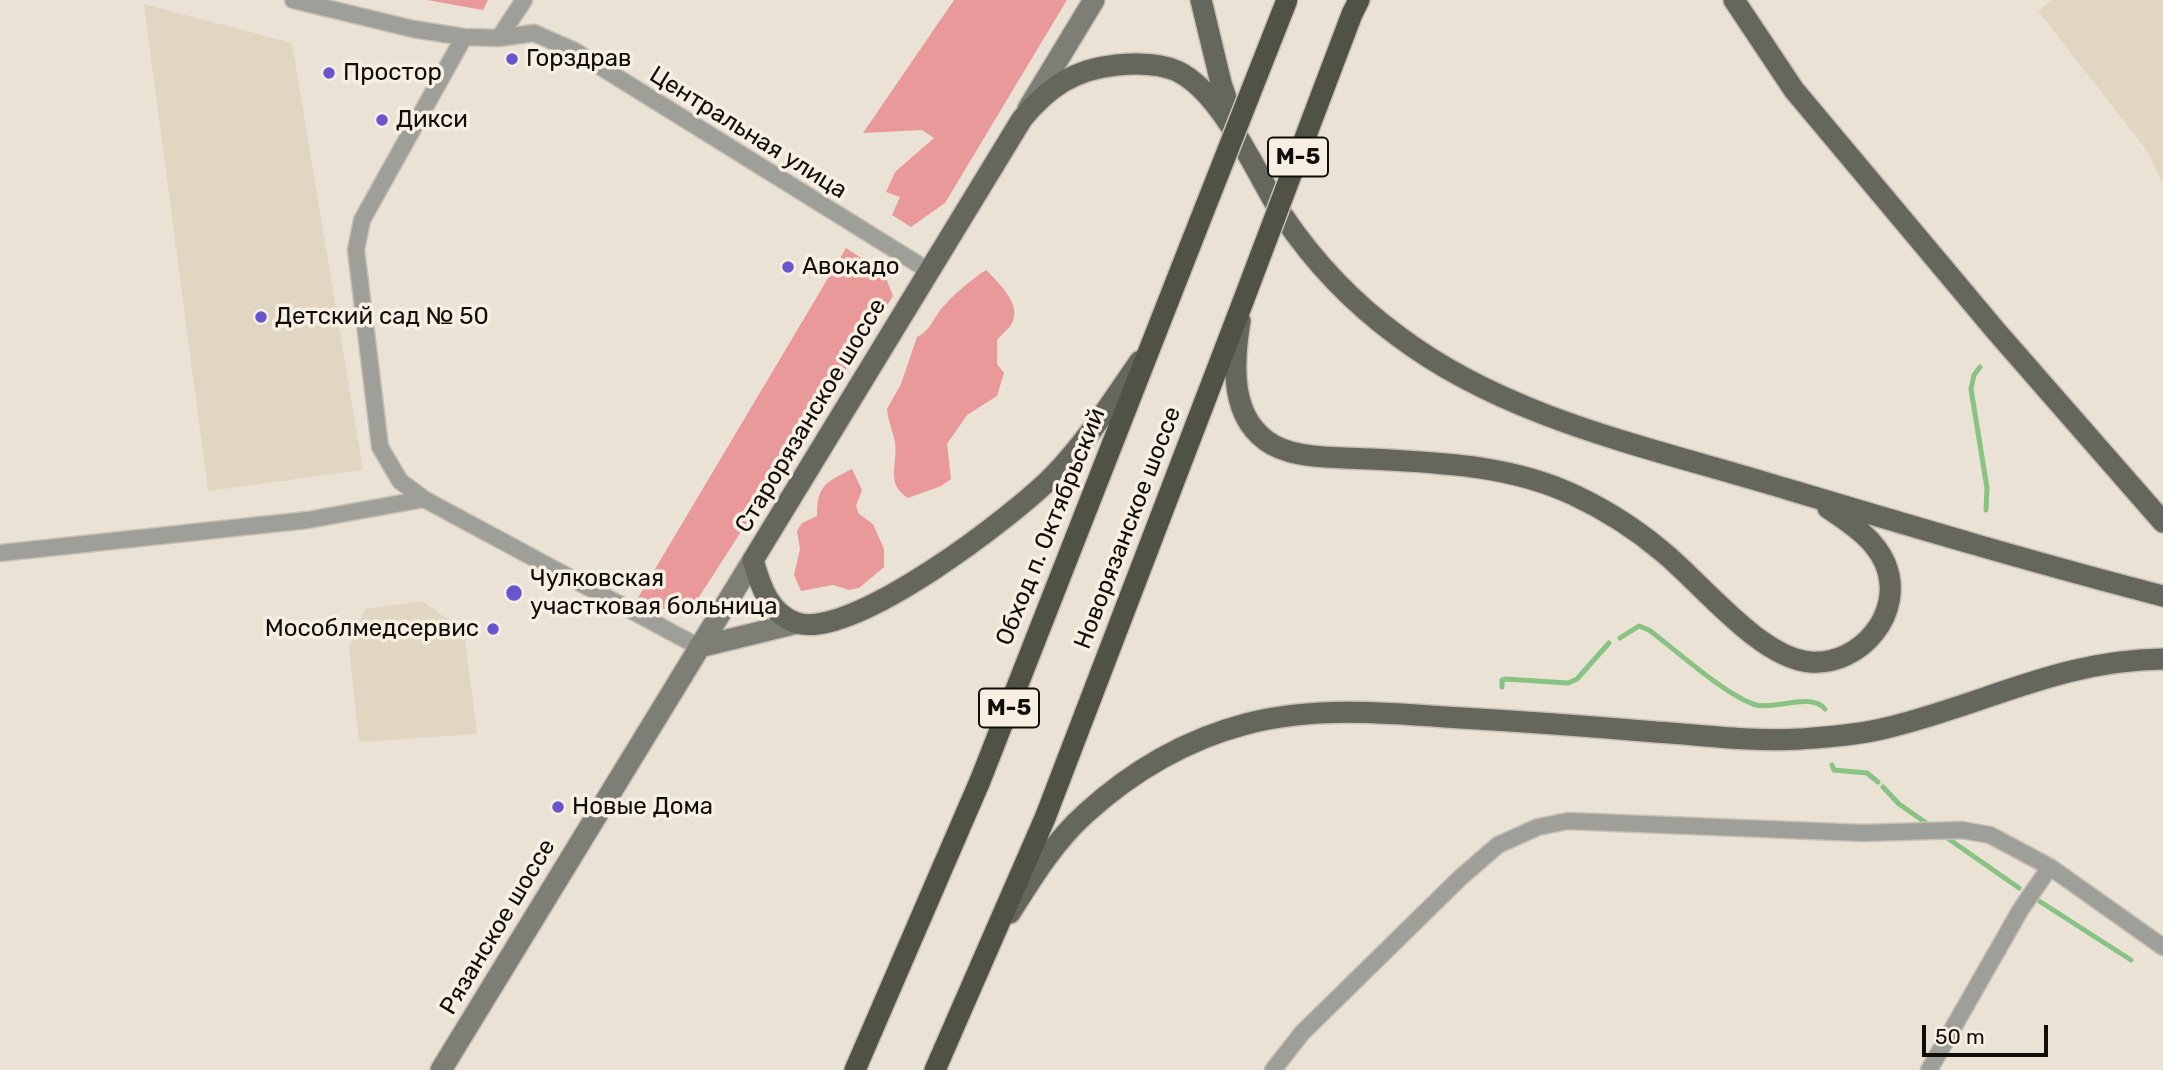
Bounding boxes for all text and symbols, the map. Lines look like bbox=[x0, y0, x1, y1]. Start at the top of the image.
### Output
place label: Горздрав bbox=[526, 45, 631, 73]
marker: Горздрав bbox=[504, 51, 520, 67]
place label: Простор bbox=[343, 59, 442, 87]
street label: Центральная улица bbox=[644, 61, 852, 205]
marker: Простор bbox=[321, 65, 337, 81]
place label: Дикси bbox=[396, 106, 468, 134]
marker: Дикси bbox=[374, 112, 390, 128]
road number: М-5 bbox=[1268, 138, 1328, 176]
place label: Авокадо bbox=[802, 253, 900, 281]
marker: Авокадо bbox=[780, 259, 796, 275]
street label: Старорязанское шоссе bbox=[730, 294, 892, 538]
place label: Детский сад № 50 bbox=[275, 303, 489, 331]
marker: Детский сад № 50 bbox=[253, 309, 269, 325]
street label: Новорязанское шоссе bbox=[1069, 403, 1187, 653]
street label: Обход п. Октябрьский bbox=[990, 404, 1112, 650]
place label: Чулковская участковая больница bbox=[530, 565, 778, 621]
marker: Чулковская участковая больница bbox=[504, 583, 524, 603]
place label: Мособлмедсервис bbox=[265, 615, 479, 643]
marker: Мособлмедсервис bbox=[485, 621, 501, 637]
road number: М-5 bbox=[979, 688, 1039, 728]
place label: Новые Дома bbox=[572, 793, 713, 821]
marker: Новые Дома bbox=[550, 799, 566, 815]
street label: Рязанское шоссе bbox=[434, 834, 562, 1020]
scale bar bbox=[1925, 1010, 2051, 1054]
text: 50 m bbox=[1935, 1024, 1985, 1049]

